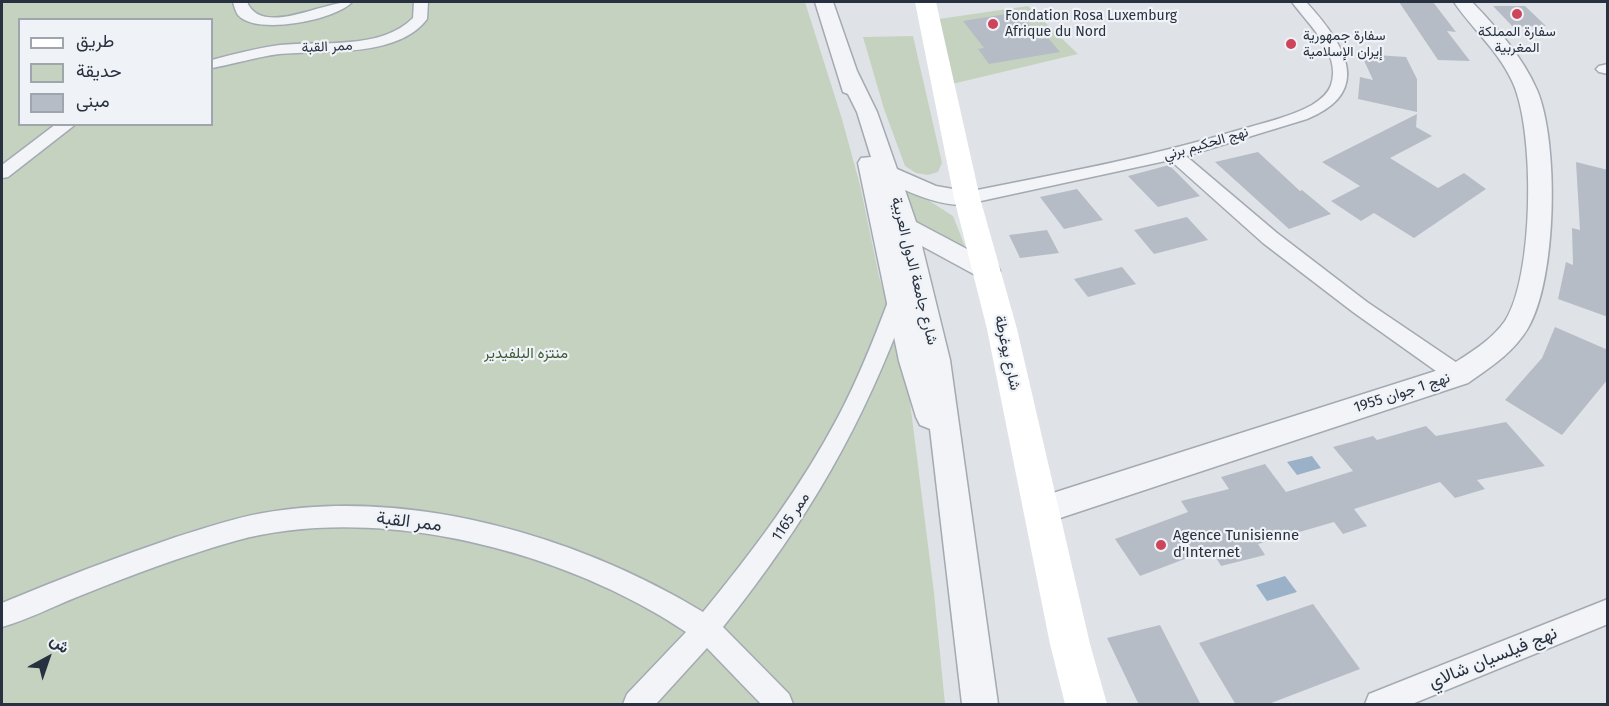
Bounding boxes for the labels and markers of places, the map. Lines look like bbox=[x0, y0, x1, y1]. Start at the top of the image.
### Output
marker: سفارة المملكة المغربية bbox=[1510, 7, 1524, 21]
place label: Fondation Rosa Luxemburg Afrique du Nord bbox=[1005, 8, 1177, 40]
marker: Fondation Rosa Luxemburg Afrique du Nord bbox=[986, 17, 1000, 31]
place label: سفارة المملكة المغربية bbox=[1478, 24, 1556, 56]
place label: سفارة جمهورية إيران الإسلامية bbox=[1303, 28, 1386, 60]
marker: سفارة جمهورية إيران الإسلامية bbox=[1284, 37, 1298, 51]
place label: Agence Tunisienne d'Internet bbox=[1173, 527, 1299, 562]
marker: Agence Tunisienne d'Internet bbox=[1154, 538, 1168, 552]

